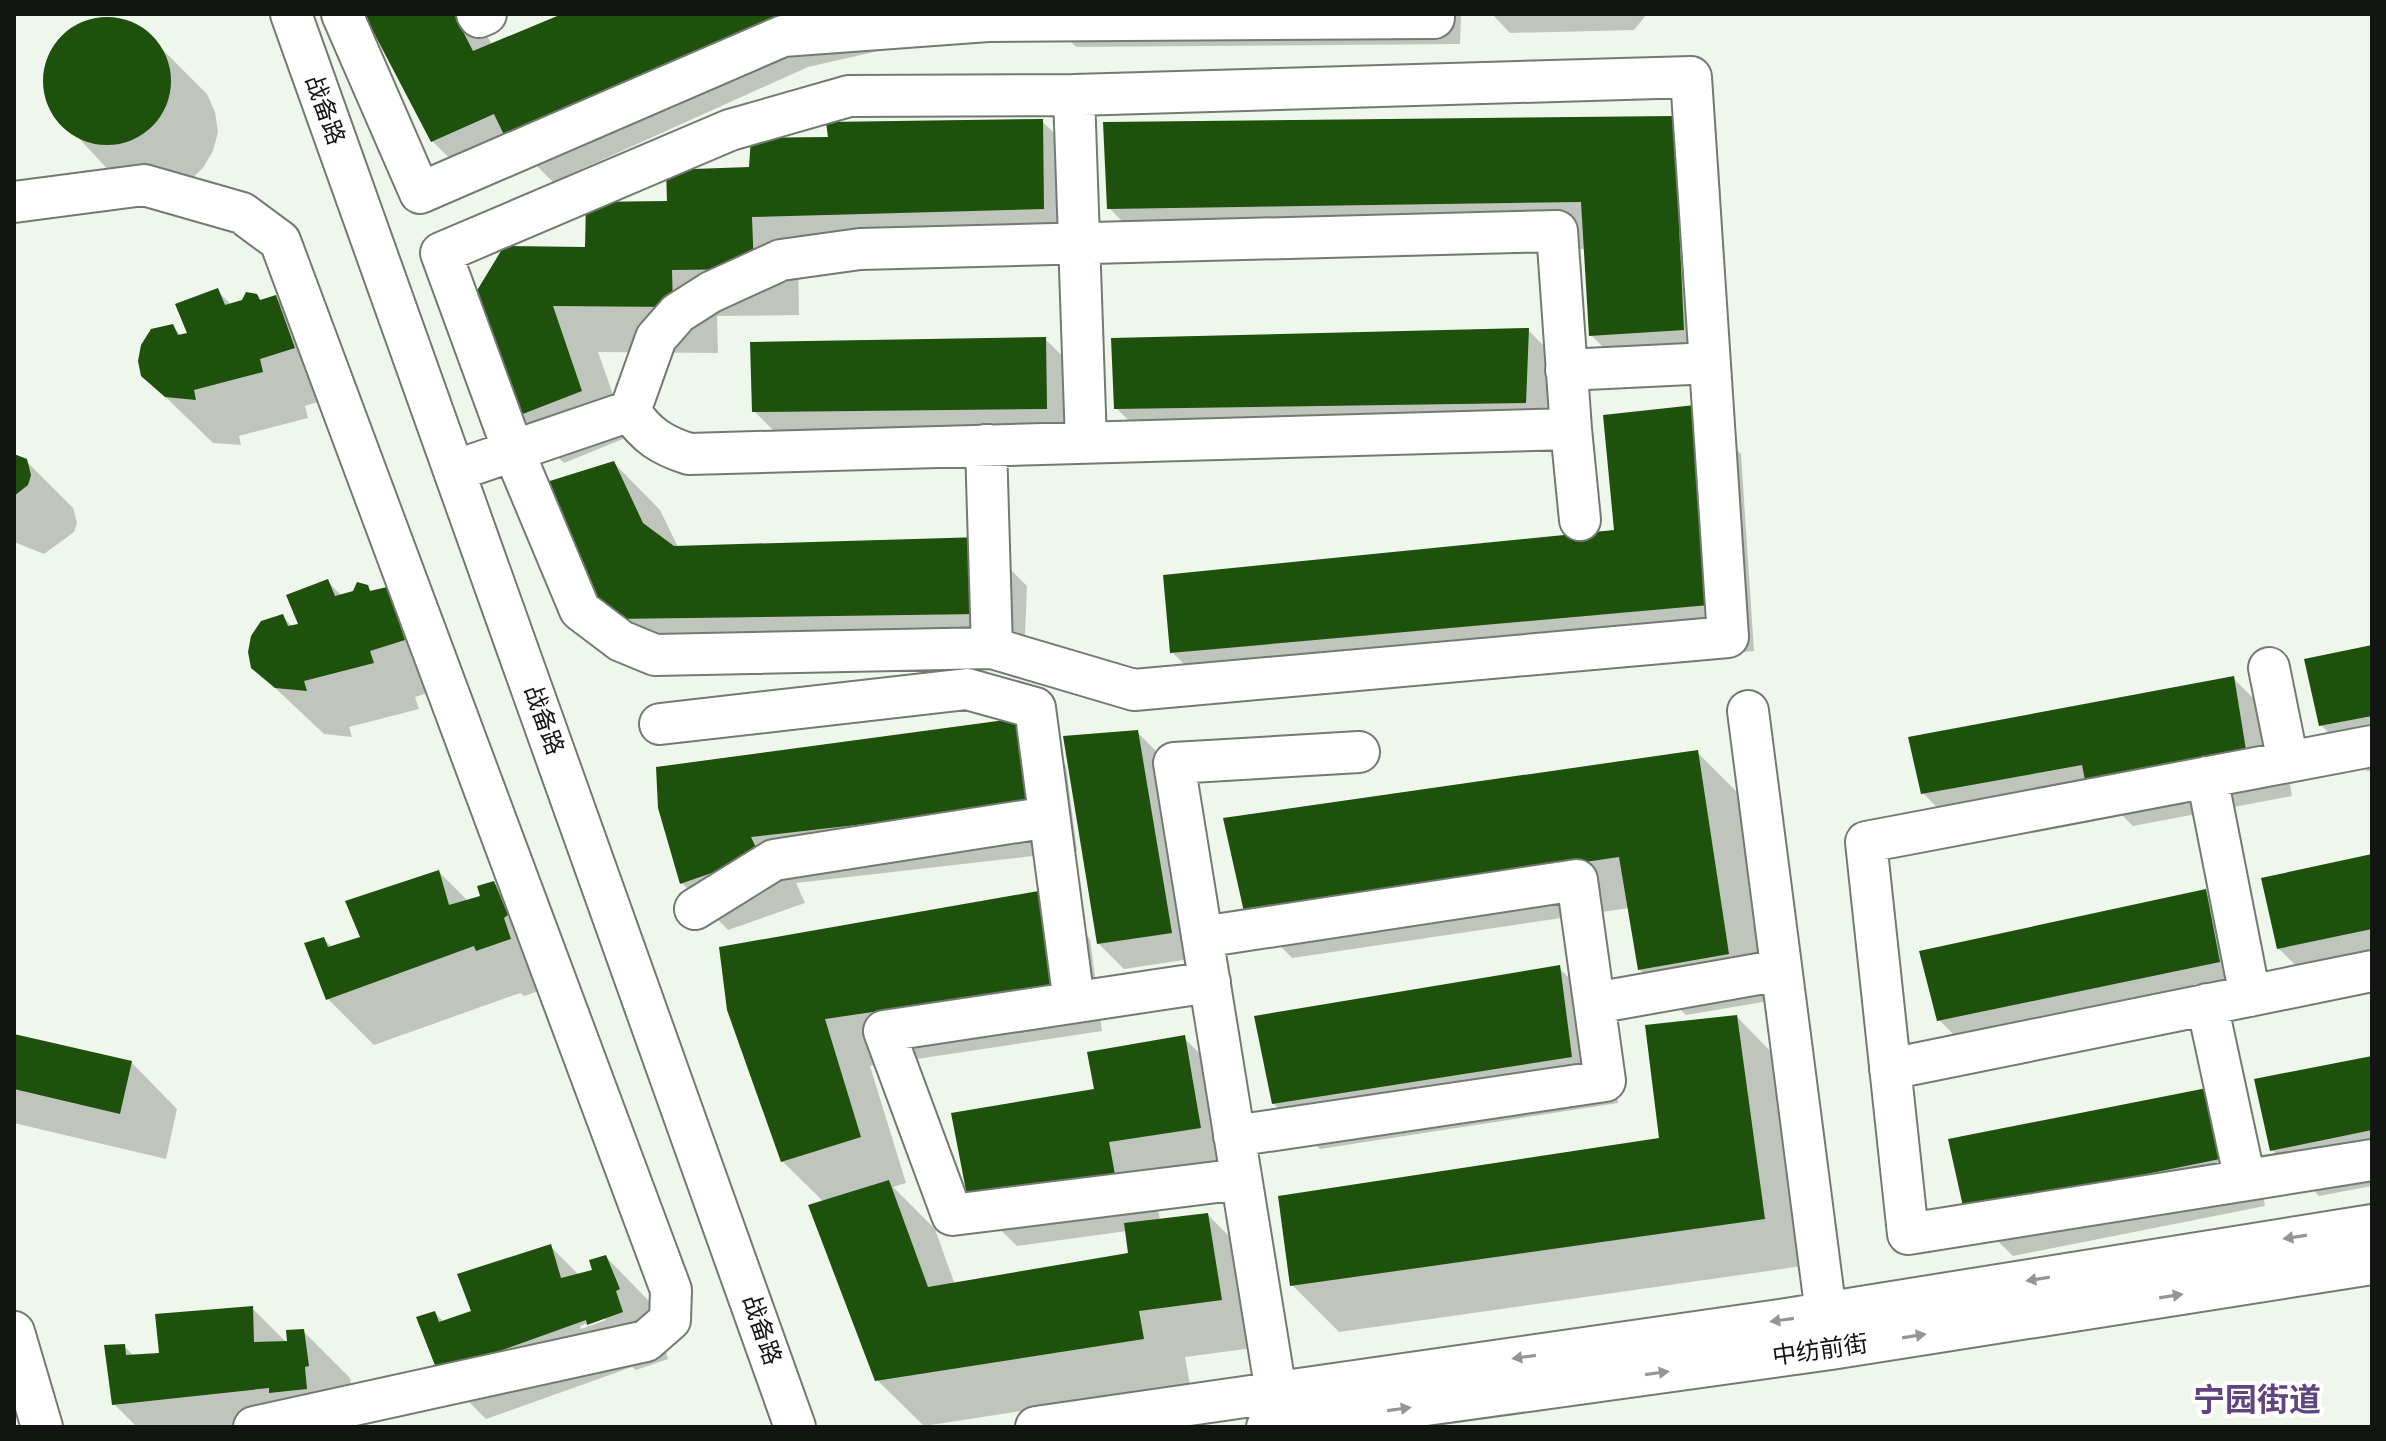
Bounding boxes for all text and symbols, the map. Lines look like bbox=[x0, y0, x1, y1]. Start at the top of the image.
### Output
street label: 战备路 bbox=[300, 72, 350, 148]
street label: 战备路 bbox=[519, 682, 569, 758]
one-way arrow bbox=[2282, 1232, 2307, 1244]
one-way arrow bbox=[2025, 1273, 2050, 1286]
one-way arrow bbox=[2159, 1289, 2184, 1301]
street label: 战备路 bbox=[738, 1292, 786, 1368]
one-way arrow bbox=[1769, 1314, 1794, 1327]
one-way arrow bbox=[1902, 1329, 1927, 1342]
street label: 中纺前街 bbox=[1771, 1330, 1869, 1370]
one-way arrow bbox=[1511, 1351, 1536, 1364]
one-way arrow bbox=[1645, 1366, 1670, 1379]
district label: 宁园街道 bbox=[2193, 1382, 2321, 1418]
one-way arrow bbox=[1387, 1402, 1412, 1415]

